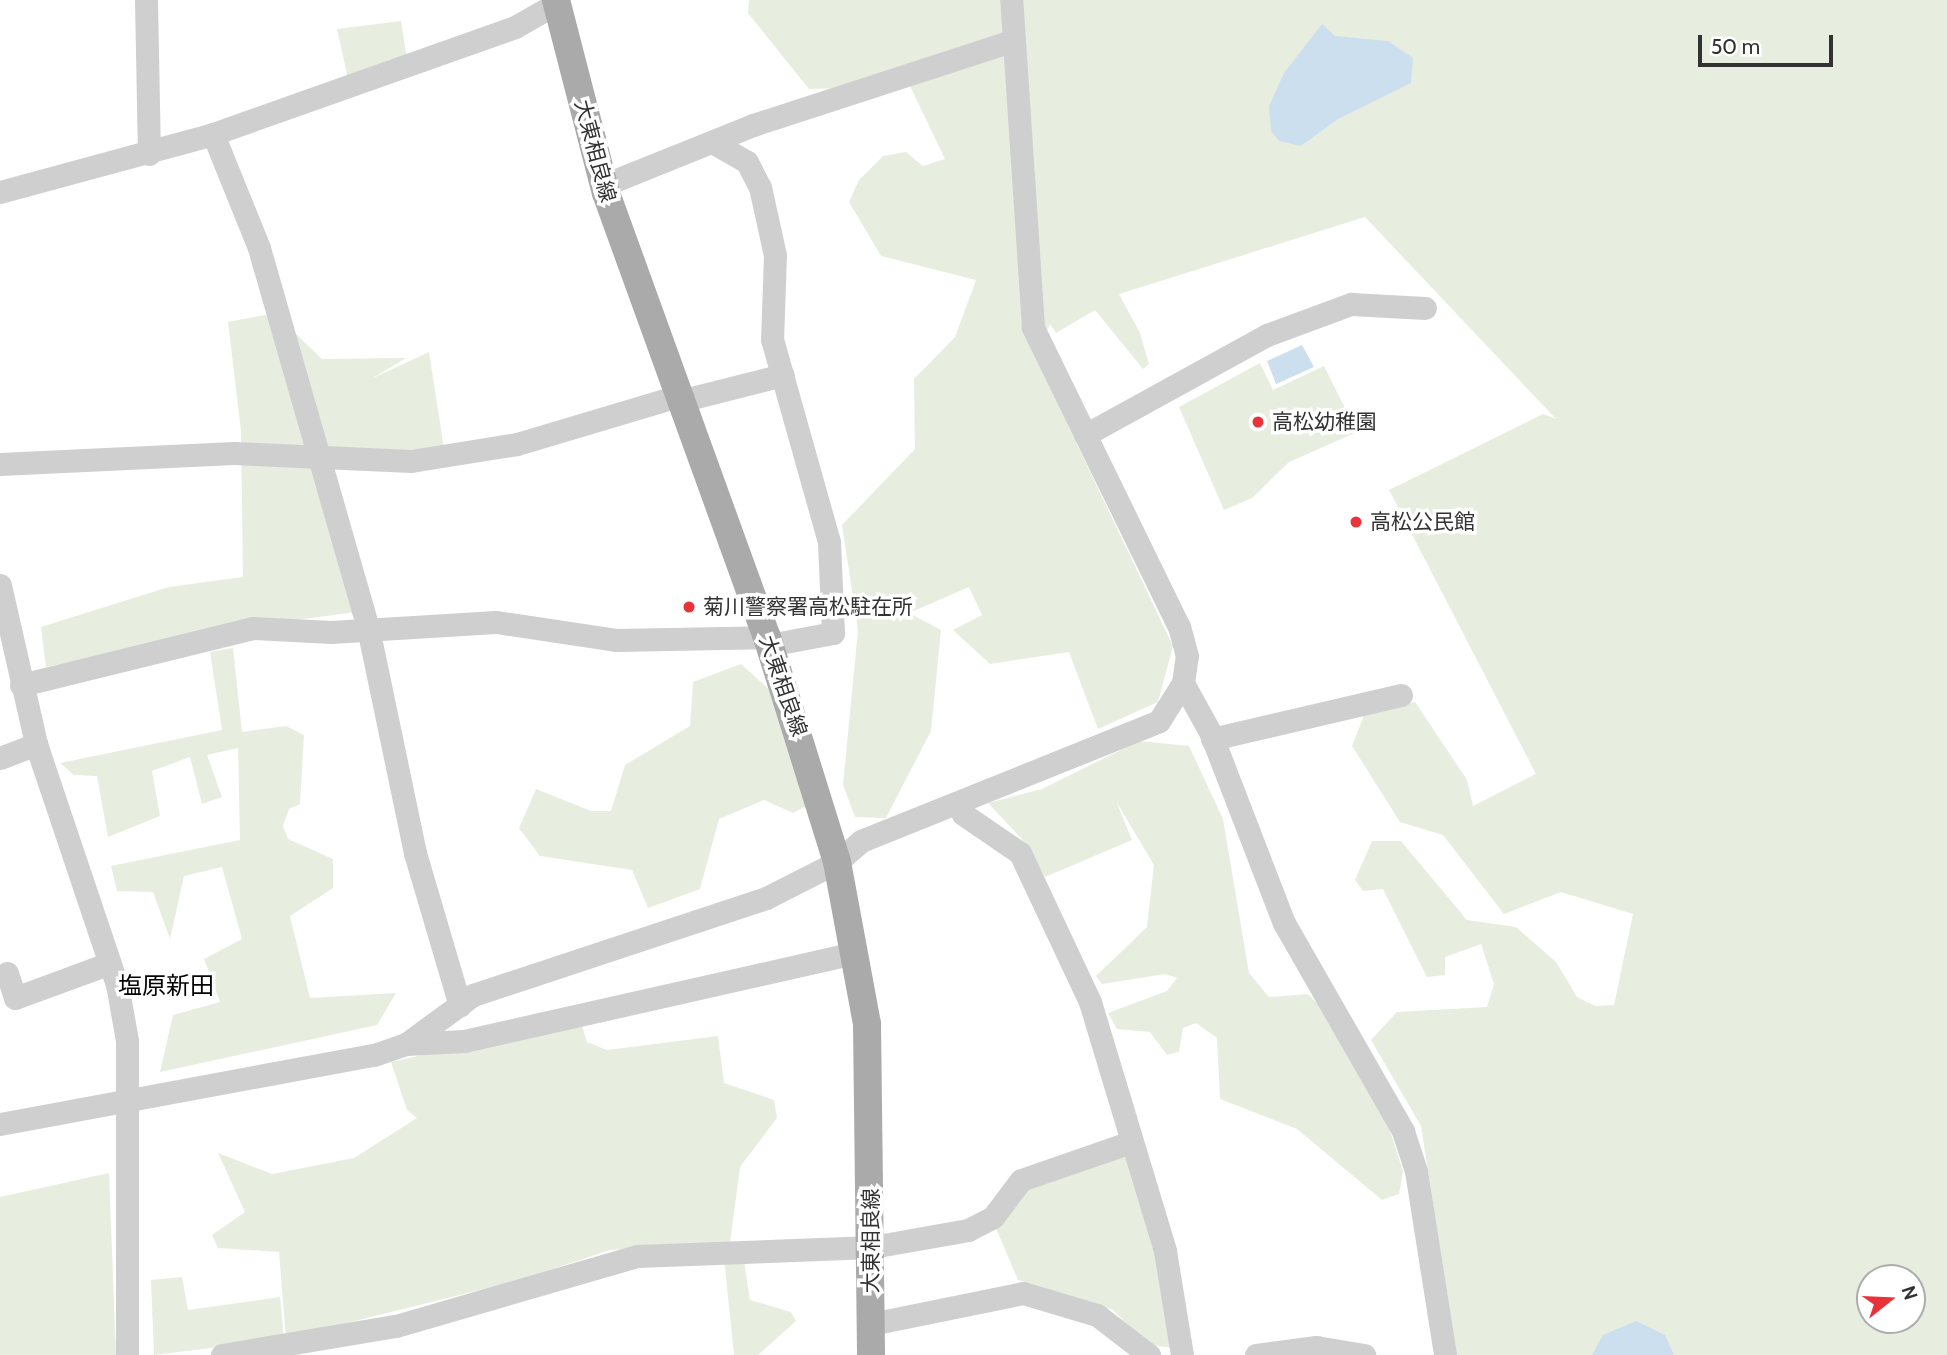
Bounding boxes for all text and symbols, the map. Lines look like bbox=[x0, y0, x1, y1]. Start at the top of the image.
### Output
scale bar bbox=[1702, 21, 1837, 65]
text: 50 m bbox=[1711, 34, 1760, 59]
street label: 大東相良線 bbox=[569, 97, 621, 205]
place label: 高松幼稚園 bbox=[1272, 409, 1377, 435]
marker: 高松幼稚園 bbox=[1250, 414, 1266, 430]
place label: 高松公民館 bbox=[1370, 509, 1475, 535]
marker: 高松公民館 bbox=[1348, 514, 1364, 530]
place label: 菊川警察署高松駐在所 bbox=[703, 594, 913, 620]
marker: 菊川警察署高松駐在所 bbox=[681, 599, 697, 615]
street label: 大東相良線 bbox=[754, 632, 812, 740]
district label: 塩原新田 bbox=[118, 972, 214, 1000]
street label: 大東相良線 bbox=[858, 1189, 884, 1293]
north arrow bbox=[1856, 1264, 1926, 1334]
text: N bbox=[1897, 1283, 1923, 1303]

